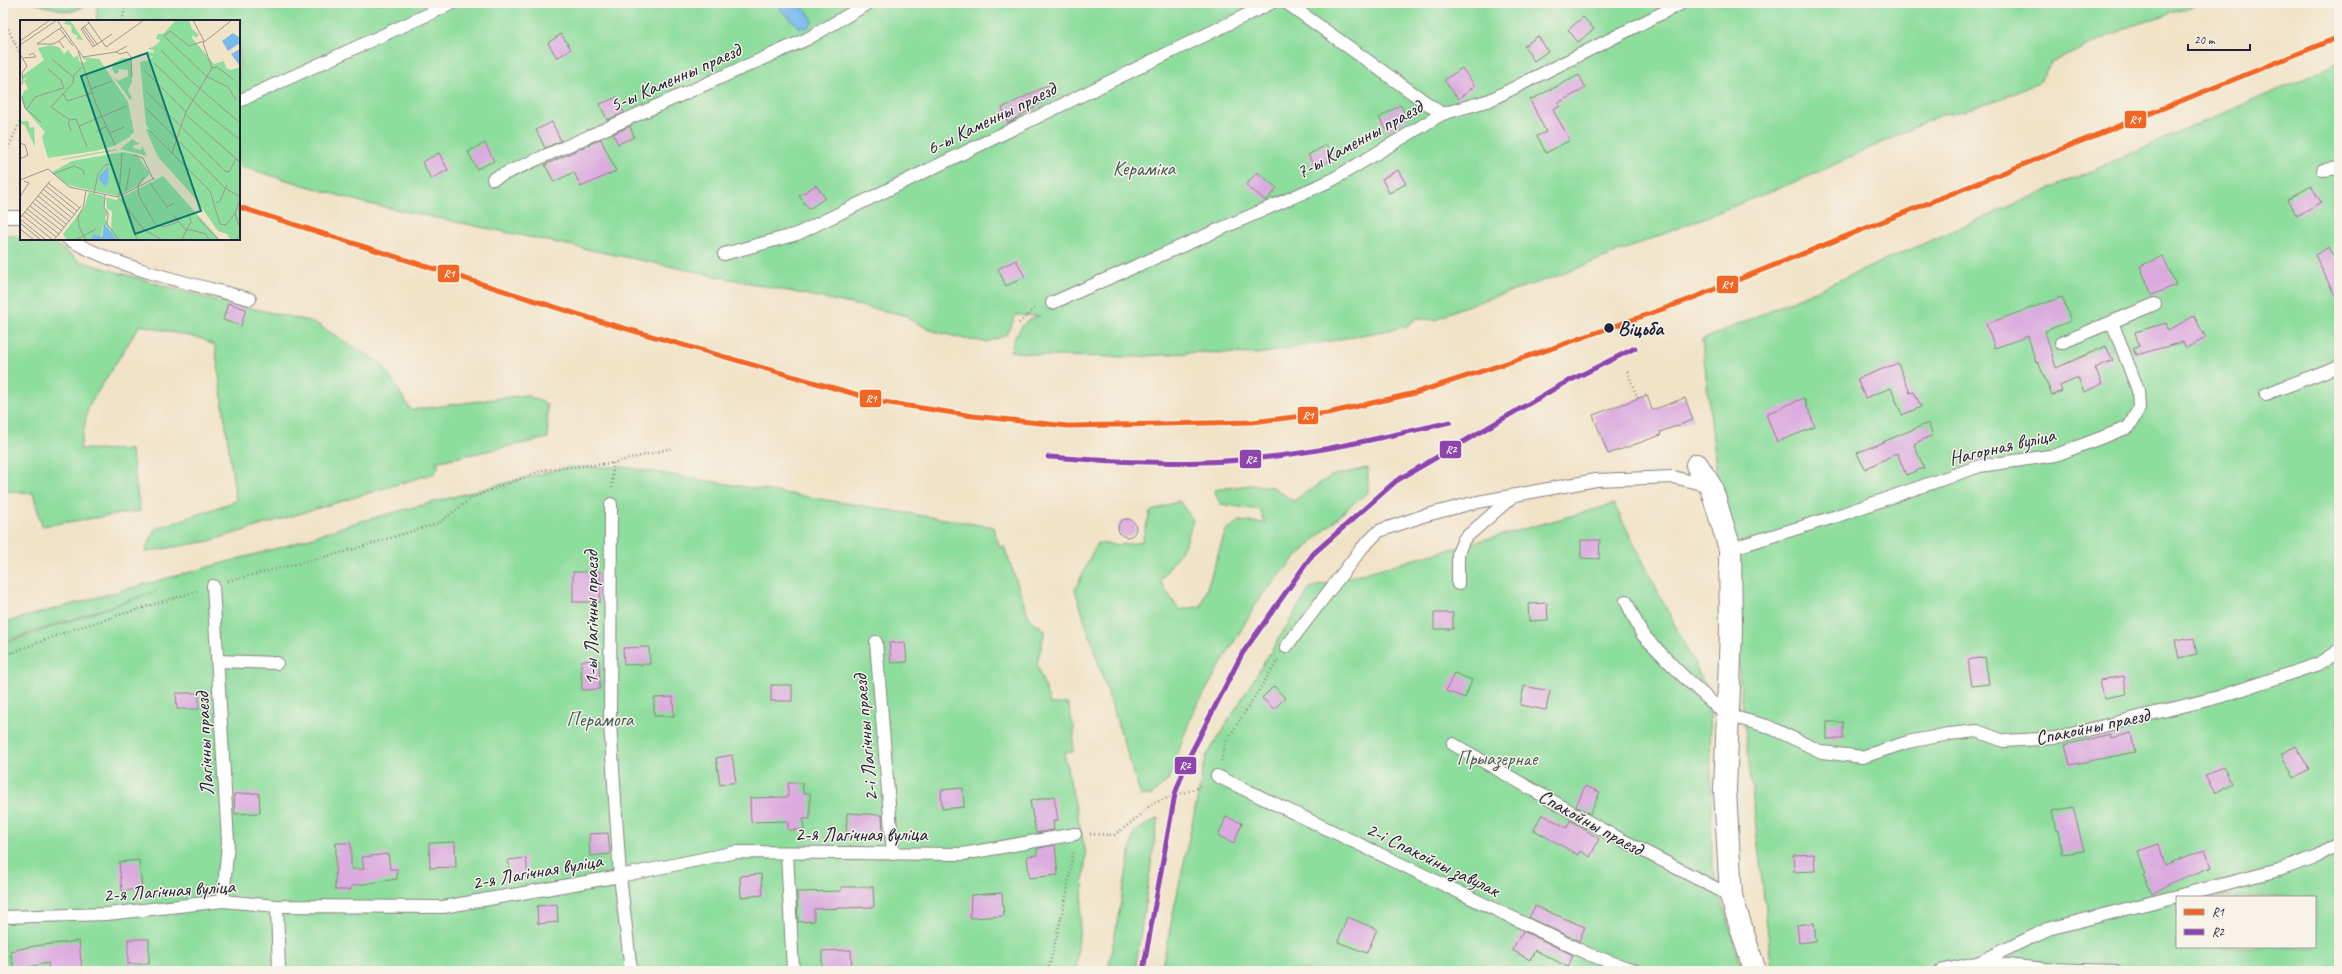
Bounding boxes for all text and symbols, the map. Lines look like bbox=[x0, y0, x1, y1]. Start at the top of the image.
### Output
inset map bbox=[20, 20, 240, 240]
scale bar bbox=[2188, 26, 2250, 52]
text: 20 m bbox=[2194, 32, 2216, 48]
street label: 5-ы Каменны праезд bbox=[606, 37, 746, 118]
street label: 6-ы Каменны праезд bbox=[922, 76, 1062, 161]
street label: 7-ы Каменны праезд bbox=[1292, 93, 1429, 184]
line badge: R1 bbox=[2124, 110, 2147, 129]
text: R1 bbox=[2130, 112, 2142, 126]
park label: Кераміка bbox=[1113, 156, 1177, 181]
line badge: R1 bbox=[437, 264, 460, 283]
text: R1 bbox=[444, 266, 456, 280]
line badge: R1 bbox=[1716, 275, 1739, 294]
text: R1 bbox=[1722, 277, 1734, 291]
place label: Віцьба bbox=[1618, 316, 1665, 341]
marker: Віцьба bbox=[1602, 321, 1616, 335]
line badge: R1 bbox=[859, 389, 882, 408]
text: R1 bbox=[866, 391, 878, 405]
line badge: R1 bbox=[1297, 406, 1319, 425]
text: R1 bbox=[1303, 408, 1315, 422]
street label: Нагорная вуліца bbox=[1946, 422, 2059, 471]
line badge: R2 bbox=[1439, 440, 1462, 459]
text: R2 bbox=[1446, 442, 1458, 456]
line badge: R2 bbox=[1239, 449, 1262, 469]
text: R2 bbox=[1246, 452, 1258, 466]
street label: 1-ы Лагічны праезд bbox=[579, 549, 604, 685]
street label: 2-і Лагічны праезд bbox=[847, 671, 884, 803]
street label: Лагічны праезд bbox=[189, 690, 220, 796]
street label: Спакойны праезд bbox=[2033, 702, 2153, 751]
park label: Перамога bbox=[567, 707, 635, 732]
park label: Прыазернае bbox=[1457, 746, 1539, 772]
line badge: R2 bbox=[1174, 756, 1197, 775]
text: R2 bbox=[1180, 758, 1192, 772]
street label: Спакойны праезд bbox=[1534, 783, 1649, 862]
street label: 2-і Спакойны завулак bbox=[1362, 816, 1505, 904]
street label: 2-я Лагічная вуліца bbox=[795, 822, 928, 847]
street label: 2-я Лагічная вуліца bbox=[470, 847, 606, 895]
street label: 2-я Лагічная вуліца bbox=[102, 873, 237, 908]
legend bbox=[2176, 896, 2316, 948]
text: R1 bbox=[2212, 904, 2224, 920]
text: R2 bbox=[2212, 924, 2225, 940]

